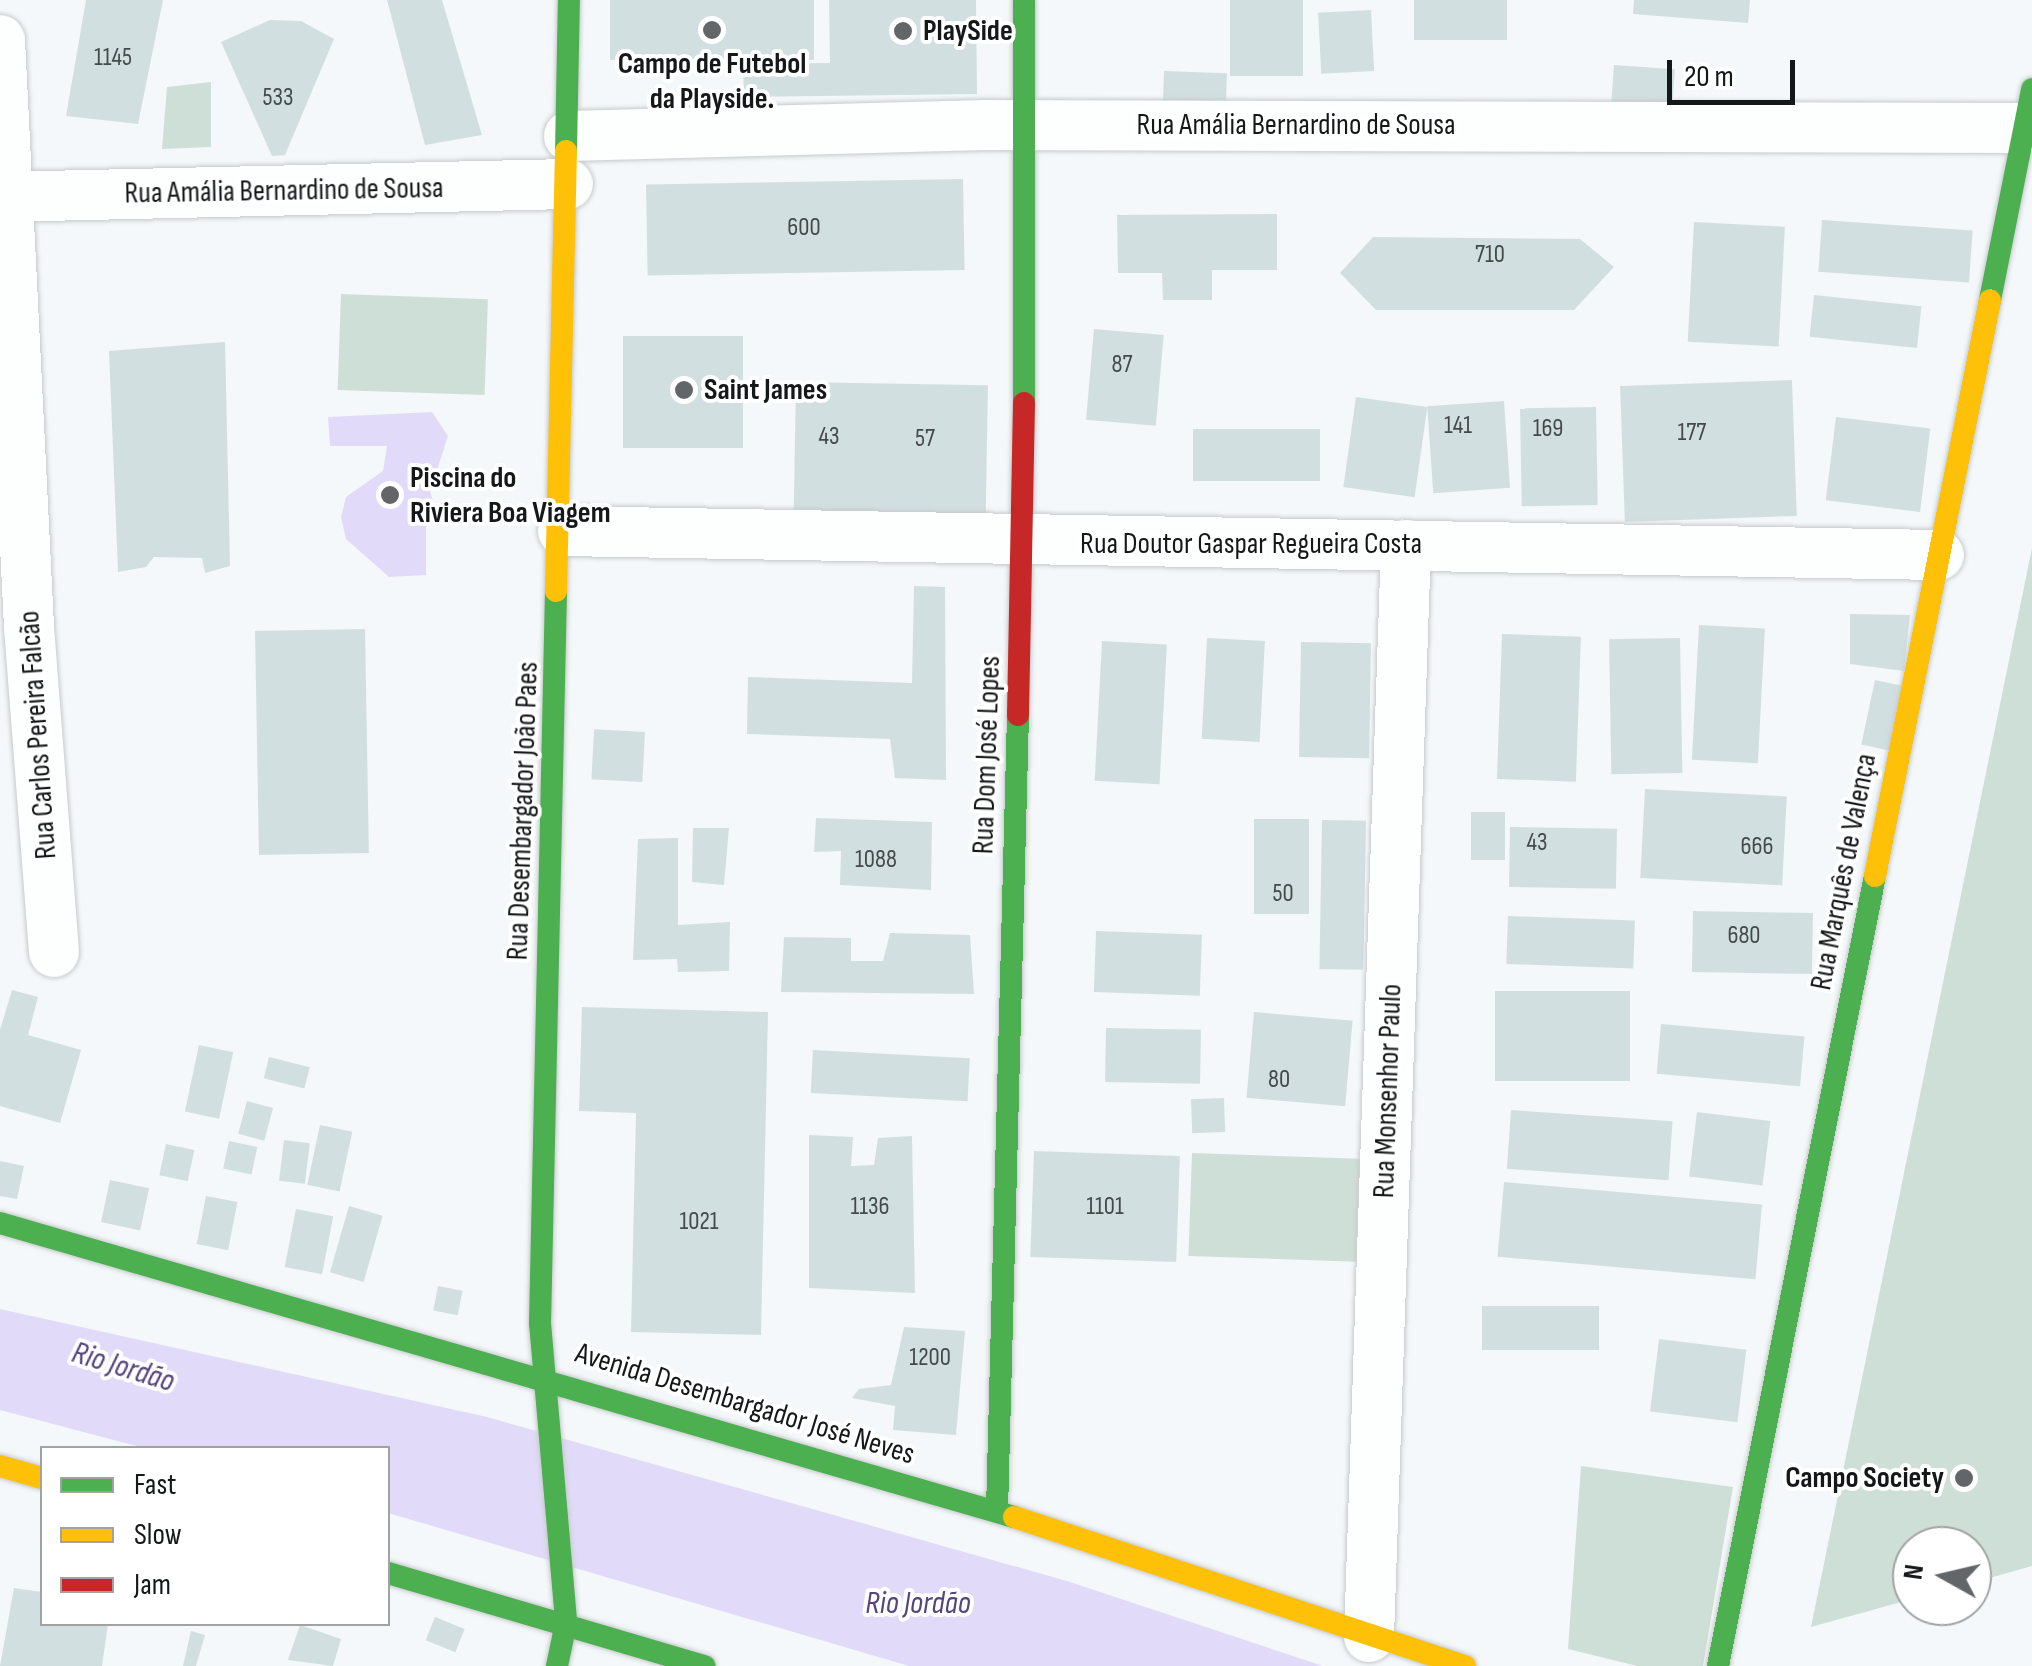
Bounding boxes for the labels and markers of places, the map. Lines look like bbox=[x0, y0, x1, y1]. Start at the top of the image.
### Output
place label: PlaySide bbox=[923, 13, 1013, 49]
marker: Campo de Futebol da Playside. bbox=[701, 19, 723, 41]
marker: PlaySide bbox=[892, 20, 914, 42]
place label: Campo de Futebol da Playside. bbox=[618, 46, 806, 116]
place label: Saint James bbox=[704, 372, 827, 408]
marker: Saint James bbox=[673, 379, 695, 401]
place label: Piscina do Riviera Boa Viagem bbox=[410, 460, 611, 530]
marker: Piscina do Riviera Boa Viagem bbox=[379, 484, 401, 506]
place label: Campo Society bbox=[1785, 1460, 1944, 1496]
marker: Campo Society bbox=[1953, 1467, 1975, 1489]

